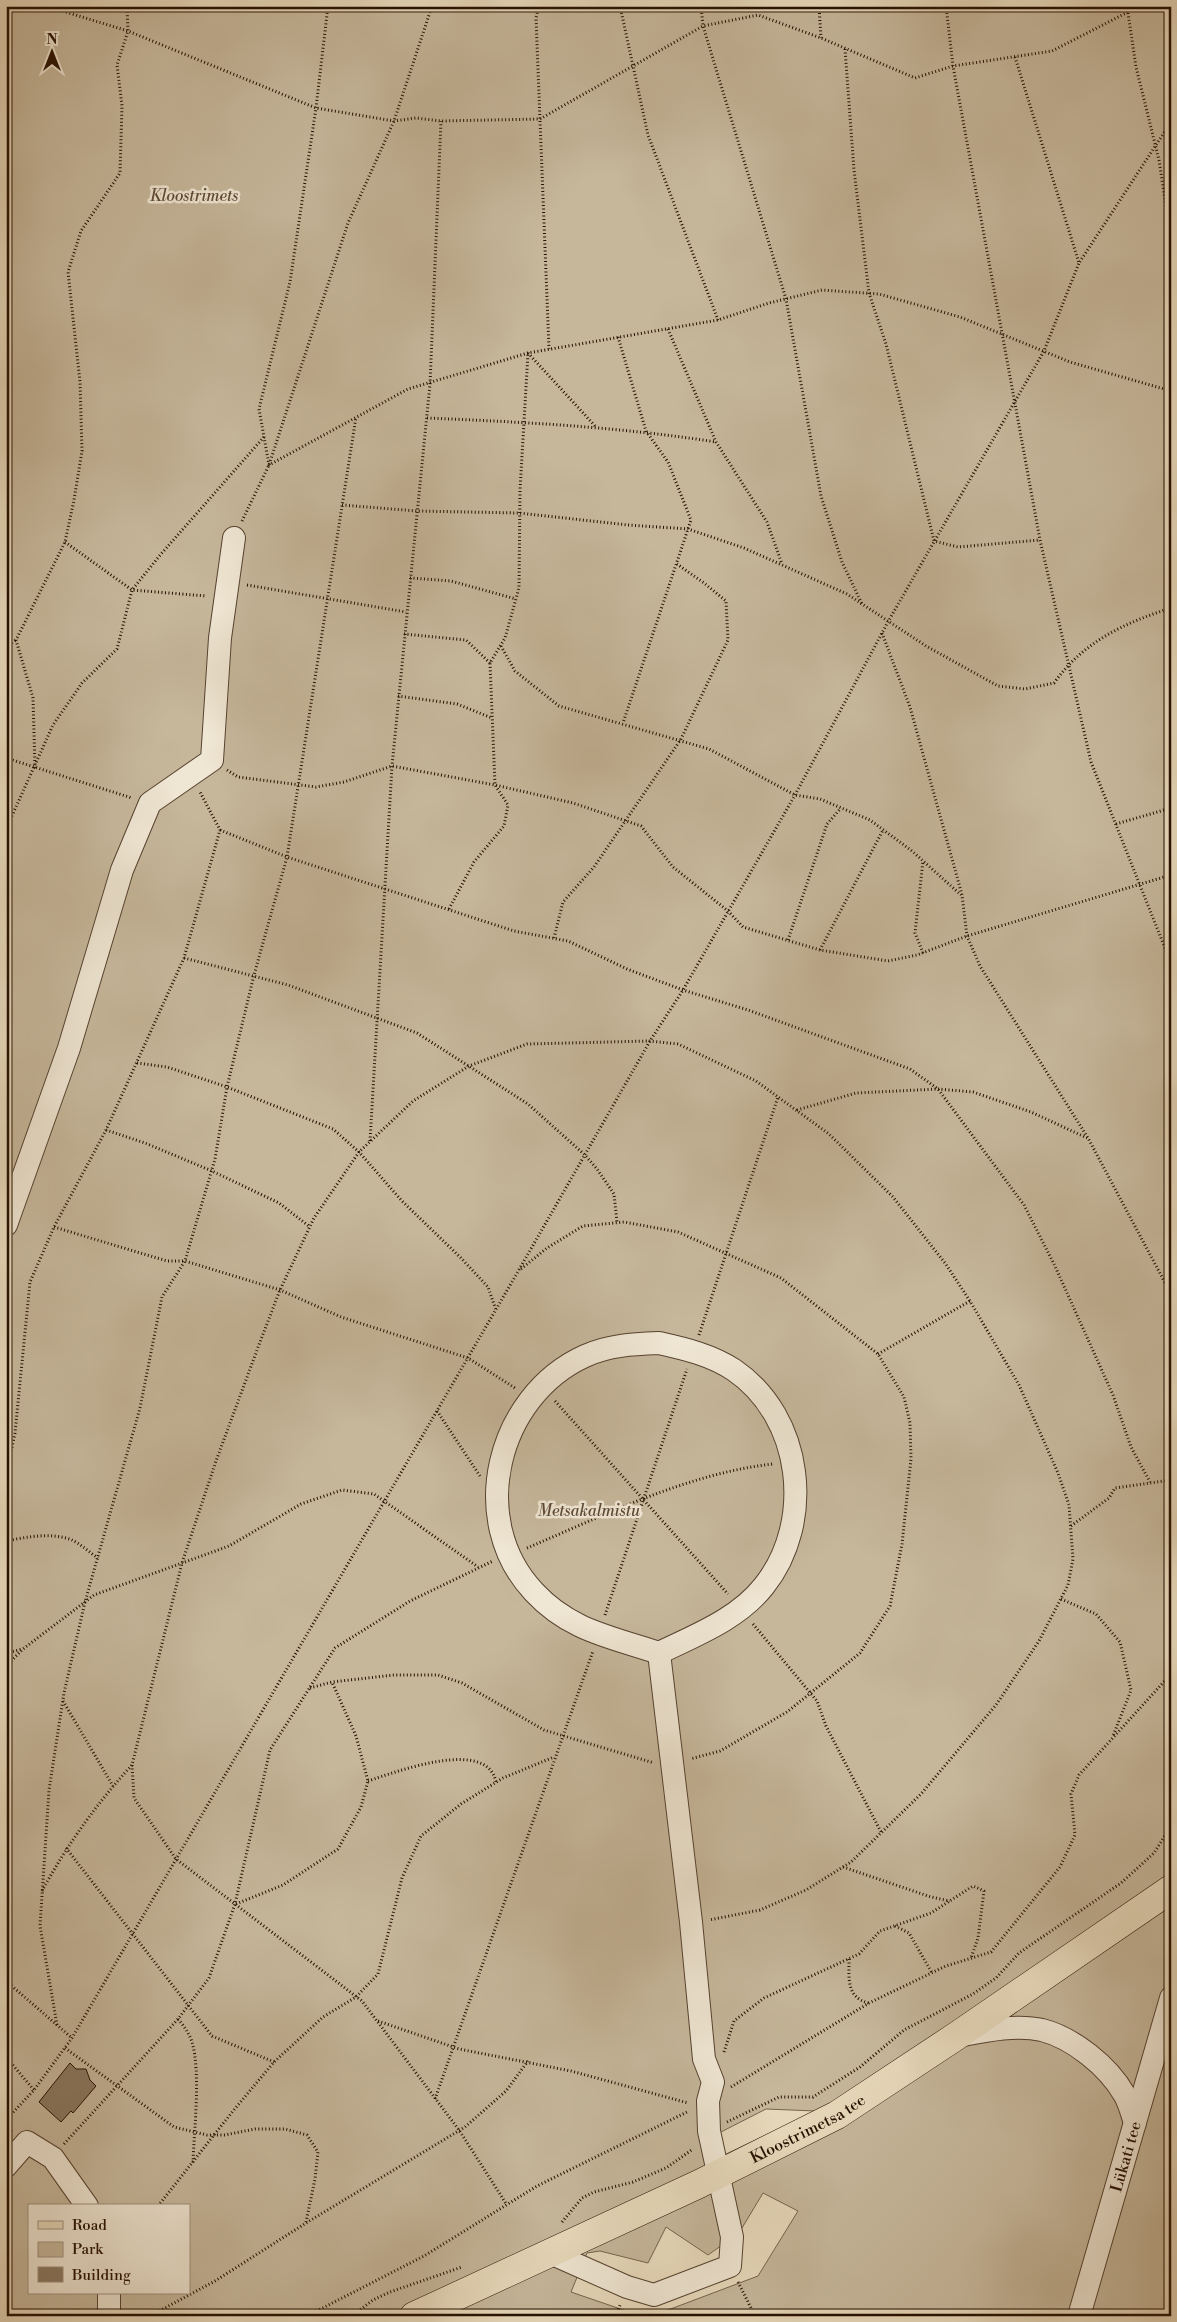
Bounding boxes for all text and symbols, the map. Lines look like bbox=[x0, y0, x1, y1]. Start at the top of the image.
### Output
north arrow bbox=[28, 28, 78, 78]
text: N bbox=[46, 31, 58, 49]
park label: Kloostrimets bbox=[150, 186, 238, 206]
park label: Metsakalmistu bbox=[538, 1501, 641, 1521]
street label: Kloostrimetsa tee bbox=[747, 2090, 869, 2168]
street label: Lükati tee bbox=[1106, 2119, 1146, 2195]
legend bbox=[28, 2204, 190, 2294]
text: Road bbox=[72, 2216, 107, 2235]
text: Park bbox=[72, 2240, 104, 2259]
text: Building bbox=[71, 2266, 131, 2285]

